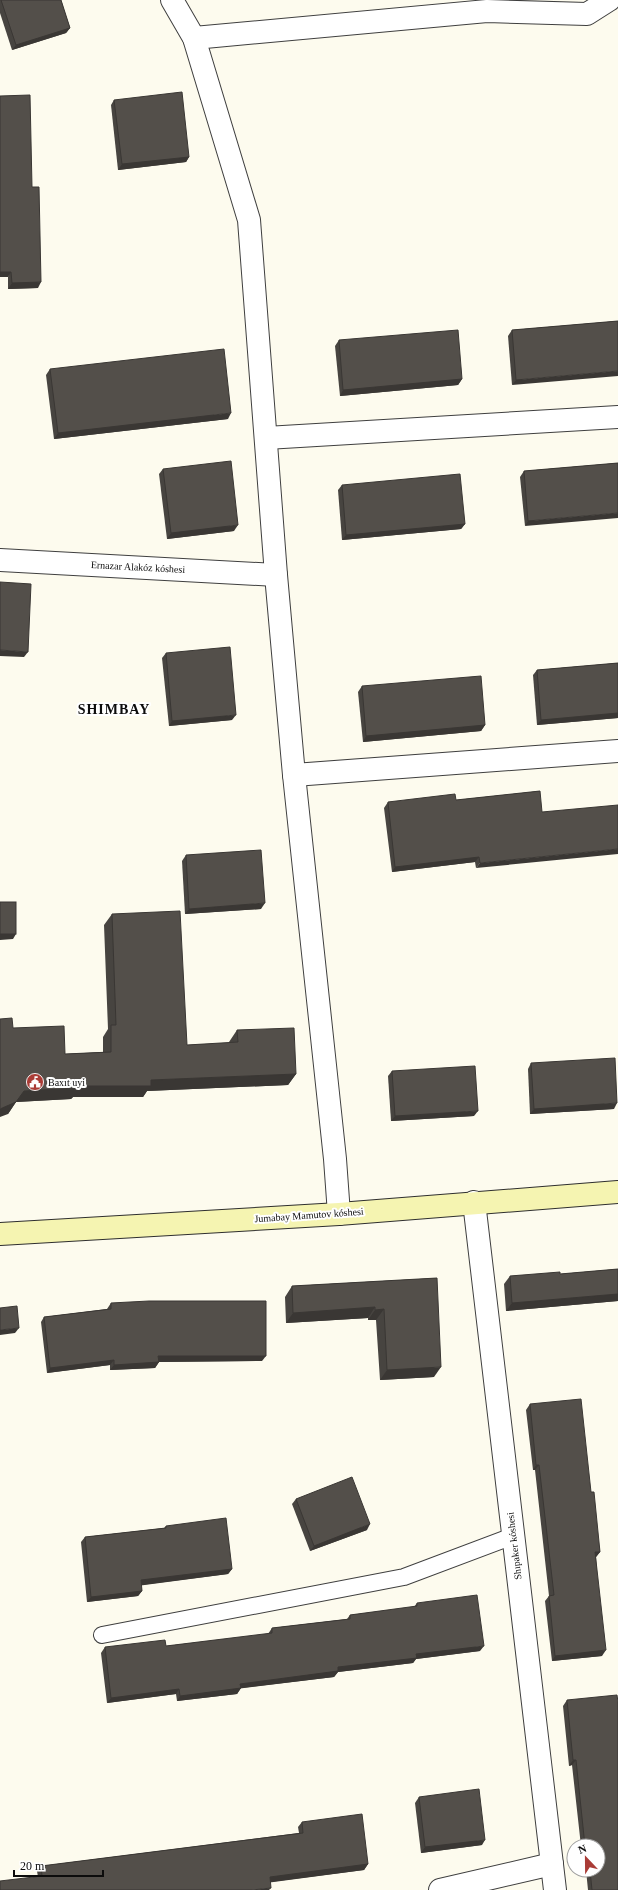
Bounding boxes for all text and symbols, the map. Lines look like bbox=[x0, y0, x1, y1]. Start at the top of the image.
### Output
street label: Ernazar Alakóz kóshesi bbox=[91, 559, 186, 575]
district label: SHIMBAY bbox=[78, 702, 150, 717]
public building icon: Baxıt uyi bbox=[25, 1072, 45, 1092]
place label: Baxıt uyi bbox=[48, 1077, 85, 1088]
street label: Jumabay Mamutov kóshesi bbox=[254, 1206, 364, 1224]
street label: Shıpaker kóshesi bbox=[504, 1511, 524, 1580]
north arrow bbox=[566, 1838, 606, 1878]
text: N bbox=[576, 1842, 588, 1856]
scale bar bbox=[14, 1852, 103, 1878]
text: 20 m bbox=[20, 1859, 45, 1873]

